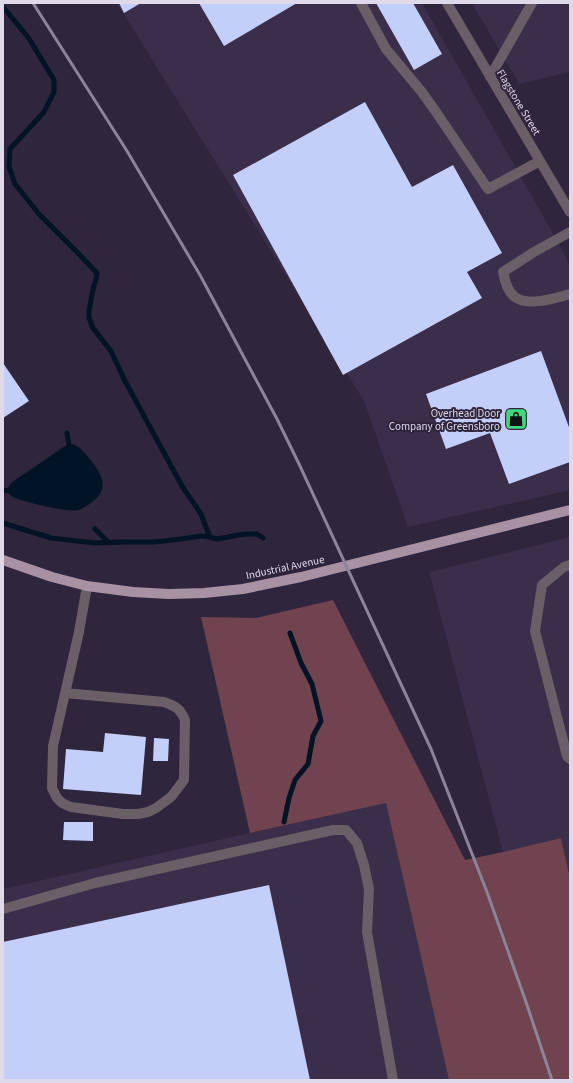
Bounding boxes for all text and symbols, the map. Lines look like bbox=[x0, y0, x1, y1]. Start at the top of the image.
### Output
street label: Flagstone Street bbox=[493, 66, 544, 138]
place label: Overhead Door Company of Greensboro bbox=[389, 406, 500, 434]
shop icon: Overhead Door Company of Greensboro bbox=[503, 406, 529, 432]
street label: Industrial Avenue bbox=[244, 552, 326, 583]

